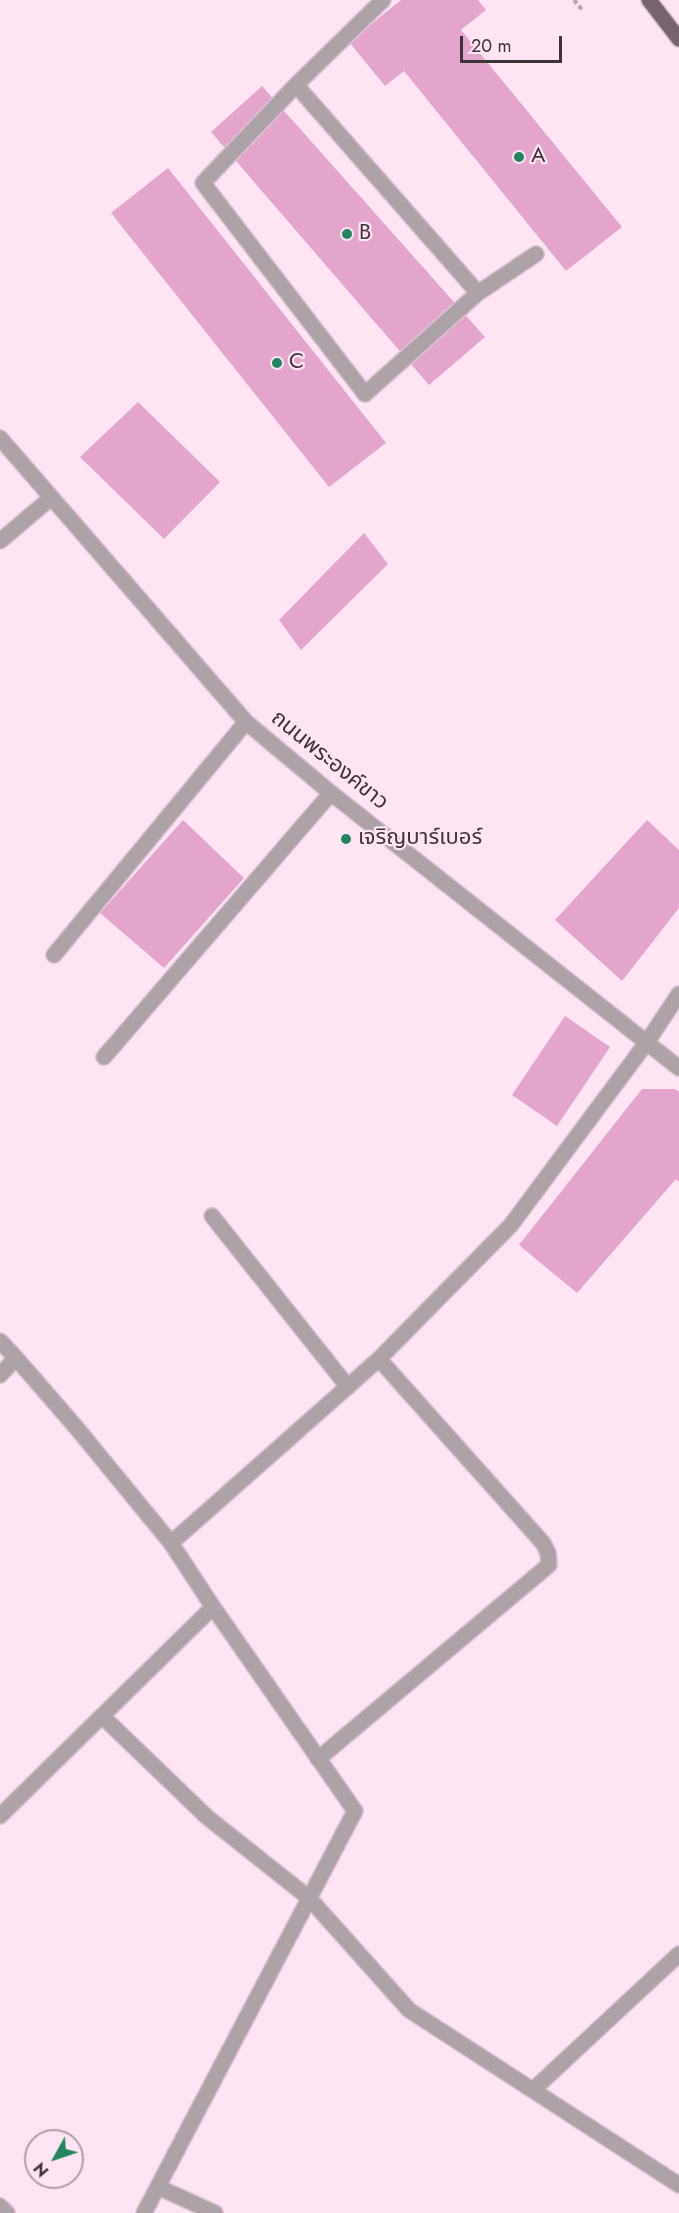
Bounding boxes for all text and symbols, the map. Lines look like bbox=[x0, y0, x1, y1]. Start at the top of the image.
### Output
scale bar bbox=[463, 24, 565, 62]
text: 20 m bbox=[471, 33, 511, 59]
place label: A bbox=[531, 144, 546, 170]
marker: A bbox=[512, 150, 526, 164]
place label: B bbox=[359, 221, 371, 247]
marker: B bbox=[340, 227, 354, 241]
place label: C bbox=[289, 350, 304, 376]
marker: C bbox=[270, 356, 284, 370]
street label: ถนนพระองค์ขาว bbox=[265, 706, 393, 816]
place label: เจริญบาร์เบอร์ bbox=[358, 826, 482, 852]
marker: เจริญบาร์เบอร์ bbox=[339, 832, 353, 846]
north arrow bbox=[24, 2129, 84, 2189]
text: N bbox=[28, 2157, 54, 2182]

